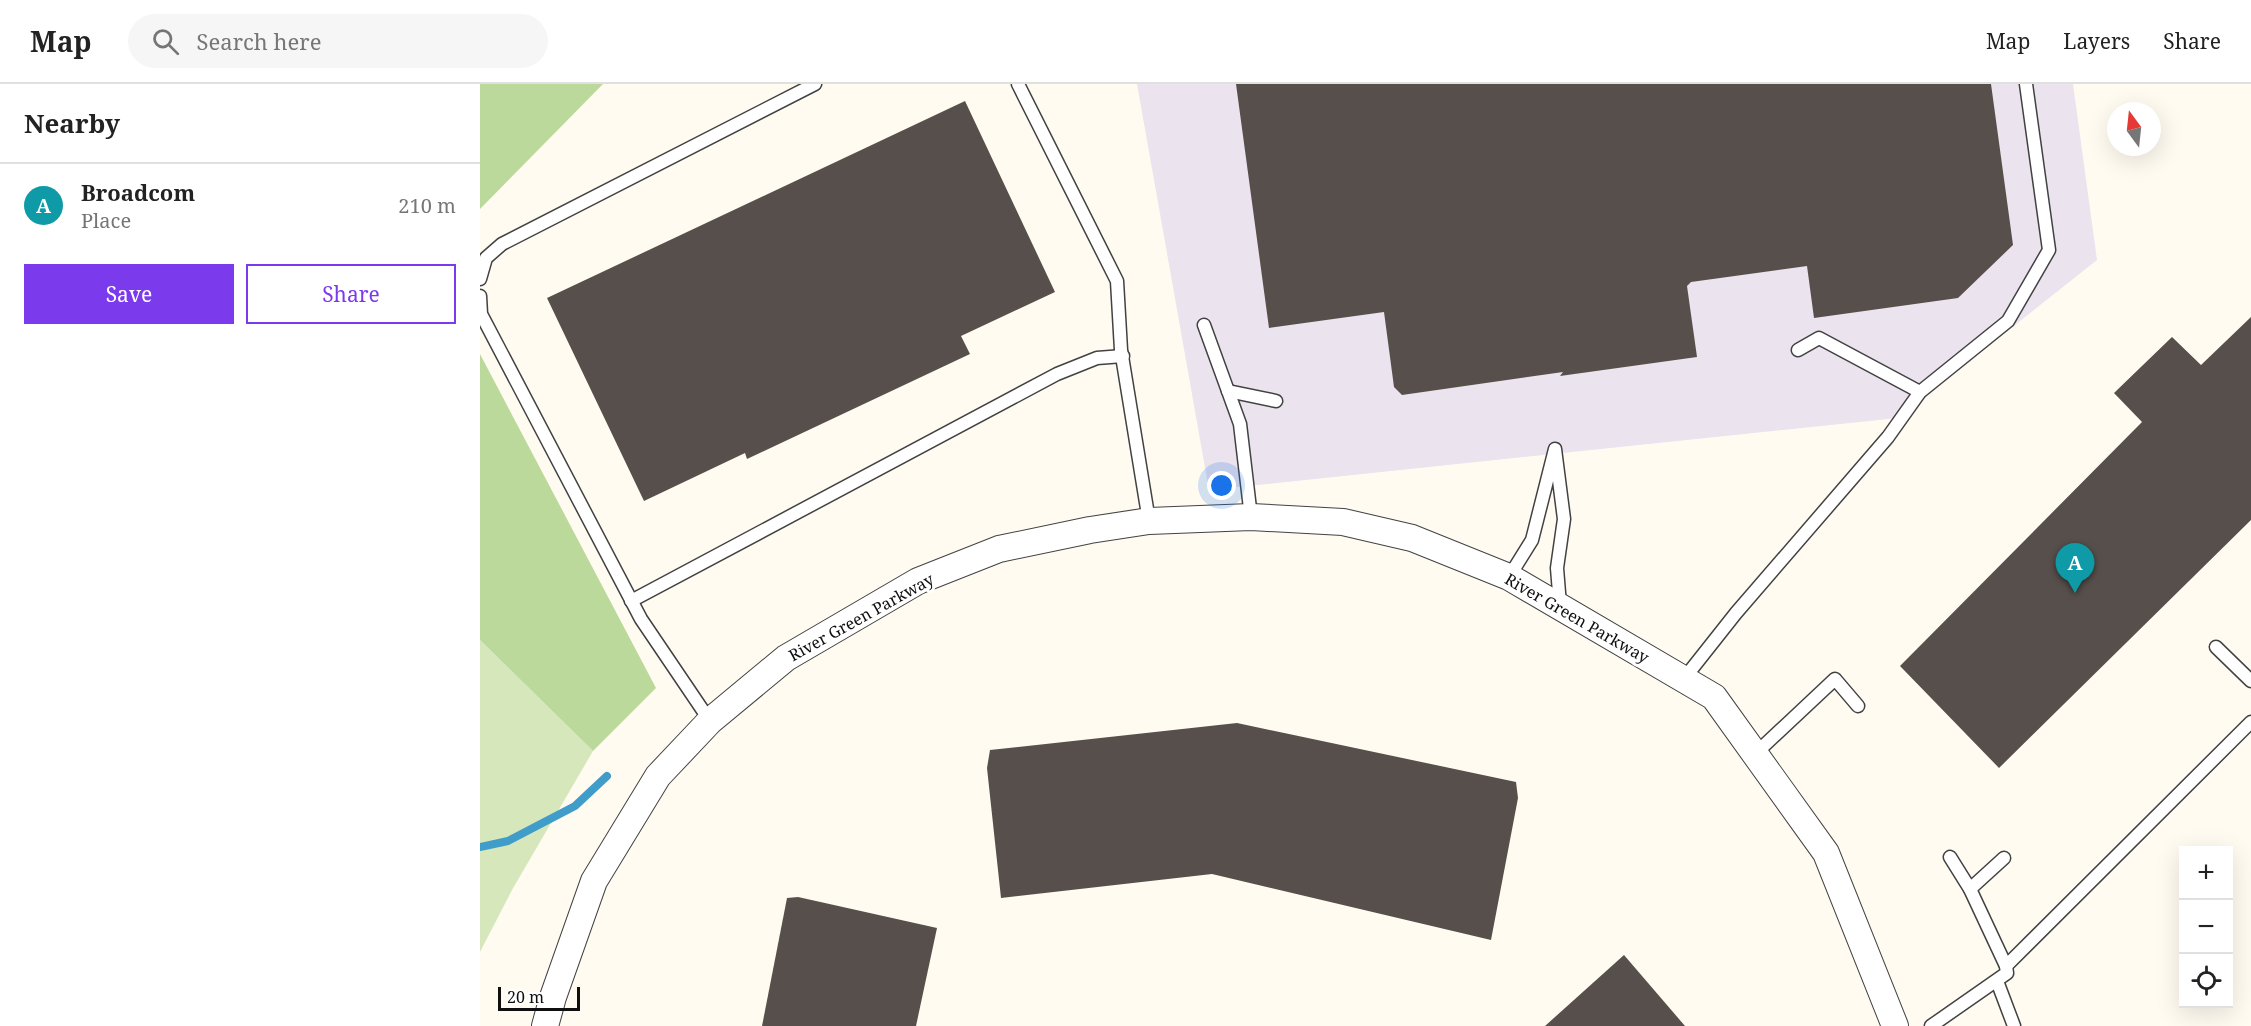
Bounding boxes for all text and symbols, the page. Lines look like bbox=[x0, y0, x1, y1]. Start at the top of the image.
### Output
search box bbox=[128, 14, 548, 68]
text: Map bbox=[30, 22, 92, 60]
icon: search bbox=[149, 25, 182, 58]
text: Search here bbox=[197, 26, 321, 56]
text: Map bbox=[1986, 27, 2030, 55]
text: Layers bbox=[2063, 27, 2130, 55]
text: Share bbox=[2163, 27, 2221, 55]
north arrow bbox=[2107, 102, 2161, 156]
text: Nearby bbox=[24, 105, 120, 141]
text: Broadcom bbox=[81, 177, 195, 207]
text: A bbox=[36, 192, 51, 219]
text: 210 m bbox=[398, 192, 456, 219]
text: Place bbox=[81, 207, 131, 234]
button: Save bbox=[24, 264, 234, 324]
button: Share bbox=[246, 264, 456, 324]
your location bbox=[1207, 471, 1236, 500]
pin: A bbox=[2056, 544, 2094, 593]
street label: River Green Parkway bbox=[784, 567, 938, 666]
street label: River Green Parkway bbox=[1501, 568, 1654, 669]
map controls bbox=[2179, 846, 2233, 1008]
button: + bbox=[2179, 846, 2233, 900]
button: − bbox=[2179, 900, 2233, 954]
button: locate bbox=[2179, 954, 2233, 1008]
scale bar bbox=[498, 984, 580, 1012]
text: 20 m bbox=[507, 986, 544, 1008]

